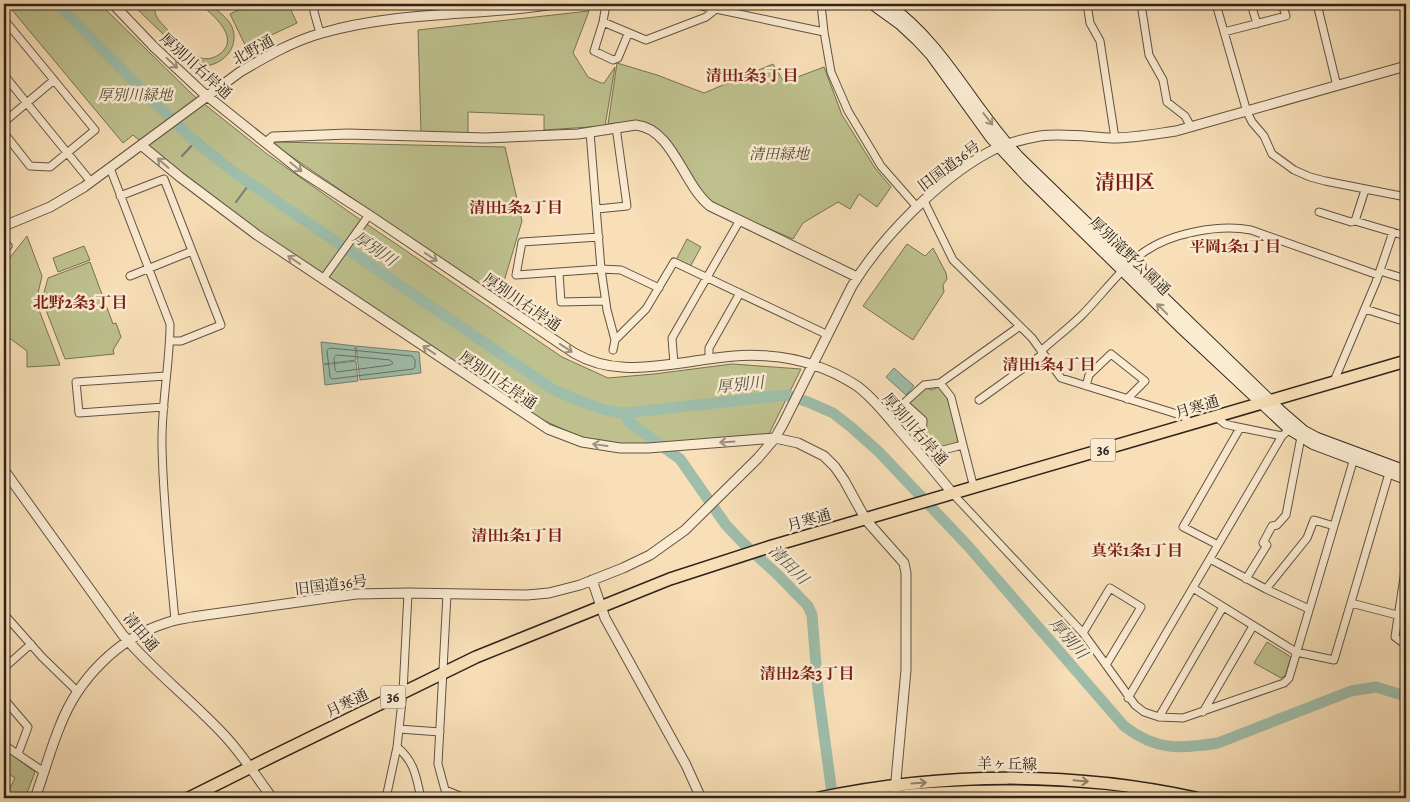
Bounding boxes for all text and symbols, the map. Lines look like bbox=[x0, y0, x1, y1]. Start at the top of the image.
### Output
street label: 厚別川右岸通 bbox=[156, 28, 236, 104]
street label: 北野通 bbox=[228, 30, 278, 70]
one-way arrow bbox=[165, 57, 178, 69]
district label: 清田1条3丁目 bbox=[706, 65, 798, 87]
park label: 厚別川緑地 bbox=[97, 85, 174, 105]
one-way arrow bbox=[982, 112, 993, 125]
street label: 旧国道36号 bbox=[914, 136, 984, 196]
park label: 清田緑地 bbox=[749, 144, 811, 164]
one-way arrow bbox=[157, 158, 170, 169]
one-way arrow bbox=[289, 162, 302, 173]
district label: 清田区 bbox=[1095, 169, 1155, 196]
district label: 清田1条2丁目 bbox=[469, 197, 563, 219]
street label: 厚別滝野公園通 bbox=[1085, 212, 1175, 300]
water label: 厚別川 bbox=[348, 226, 402, 272]
district label: 平岡1条1丁目 bbox=[1189, 236, 1281, 258]
one-way arrow bbox=[424, 253, 438, 263]
one-way arrow bbox=[287, 254, 301, 265]
street label: 厚別川右岸通 bbox=[479, 269, 565, 335]
district label: 北野2条3丁目 bbox=[33, 292, 127, 314]
one-way arrow bbox=[1156, 303, 1168, 315]
one-way arrow bbox=[559, 343, 573, 354]
one-way arrow bbox=[422, 345, 436, 355]
street label: 厚別川左岸通 bbox=[455, 347, 541, 413]
district label: 清田1条4丁目 bbox=[1002, 354, 1096, 376]
water label: 厚別川 bbox=[715, 371, 767, 398]
street label: 厚別川右岸通 bbox=[878, 388, 952, 470]
street label: 月寒通 bbox=[1173, 391, 1221, 423]
one-way arrow bbox=[720, 437, 736, 446]
road number: 36 bbox=[1090, 438, 1116, 462]
one-way arrow bbox=[592, 440, 608, 450]
street label: 月寒通 bbox=[785, 504, 833, 536]
district label: 清田1条1丁目 bbox=[471, 525, 563, 547]
water label: 清田川 bbox=[764, 540, 814, 591]
district label: 真栄1条1丁目 bbox=[1091, 540, 1183, 562]
street label: 旧国道36号 bbox=[293, 571, 369, 599]
street label: 清田通 bbox=[119, 608, 163, 656]
water label: 厚別川 bbox=[1044, 613, 1094, 665]
district label: 清田2条3丁目 bbox=[760, 663, 854, 685]
street label: 月寒通 bbox=[322, 684, 372, 722]
road number: 36 bbox=[380, 686, 406, 709]
street label: 羊ヶ丘線 bbox=[977, 753, 1037, 775]
one-way arrow bbox=[1073, 776, 1089, 786]
one-way arrow bbox=[910, 778, 926, 787]

